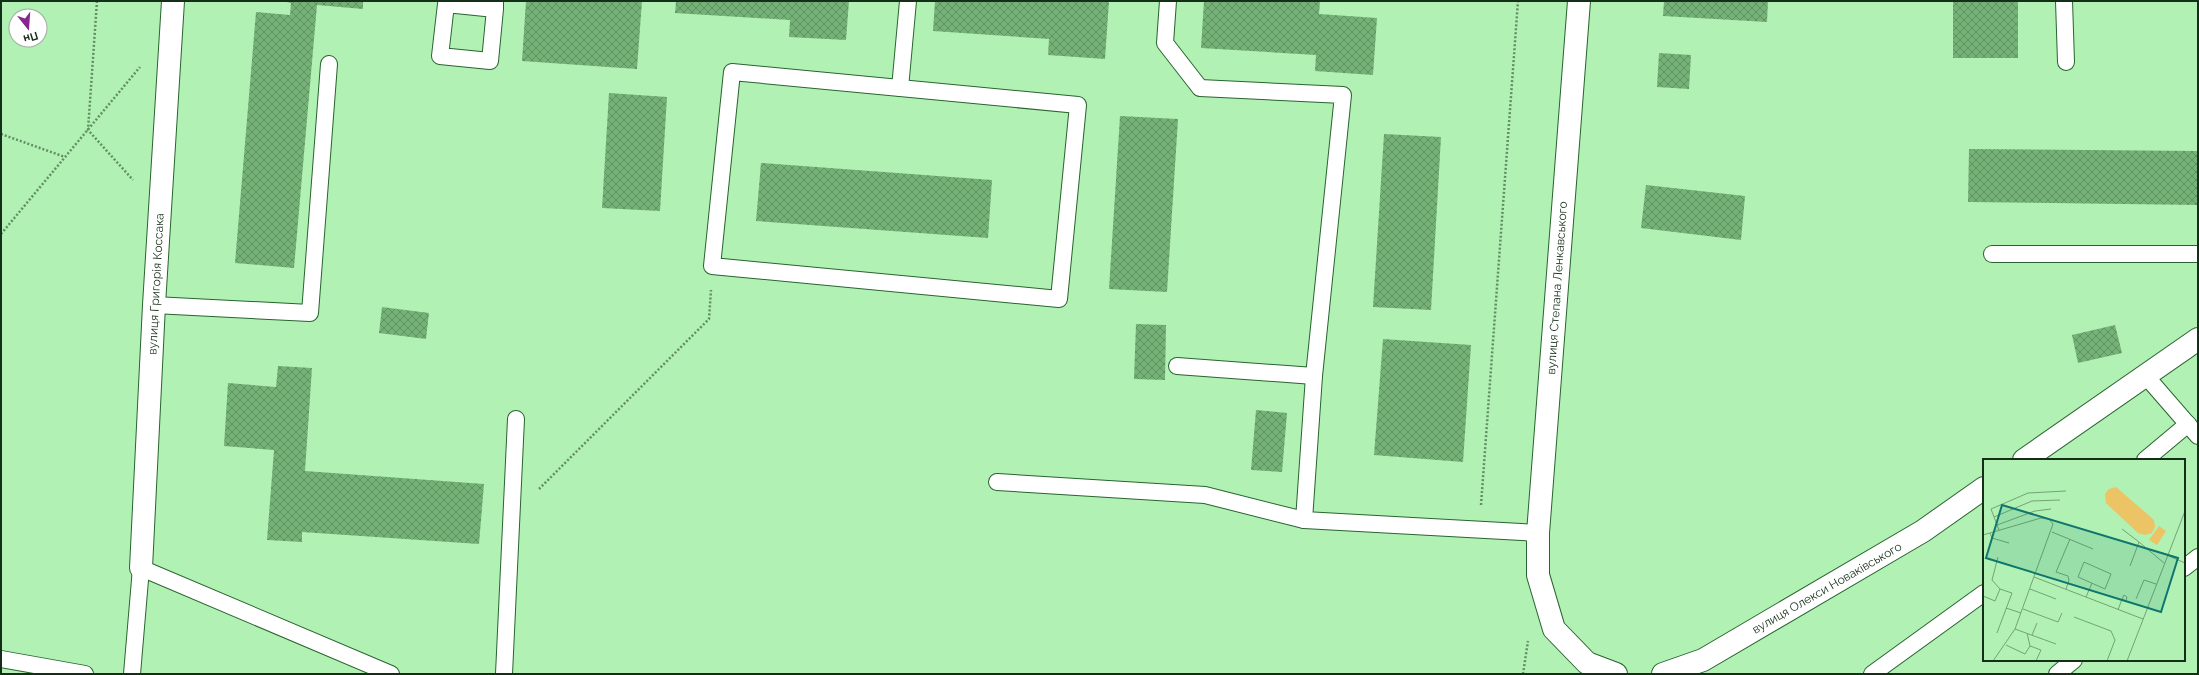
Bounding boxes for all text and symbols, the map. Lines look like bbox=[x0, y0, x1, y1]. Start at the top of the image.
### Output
north arrow bbox=[8, 8, 48, 48]
text: Пн bbox=[22, 29, 40, 45]
street label: вулиця Степана Ленкавського bbox=[1544, 201, 1570, 375]
street label: вулиця Григорія Коссака bbox=[145, 213, 167, 355]
inset map bbox=[1983, 459, 2185, 661]
street label: вулиця Олекси Новаківського bbox=[1750, 539, 1904, 637]

